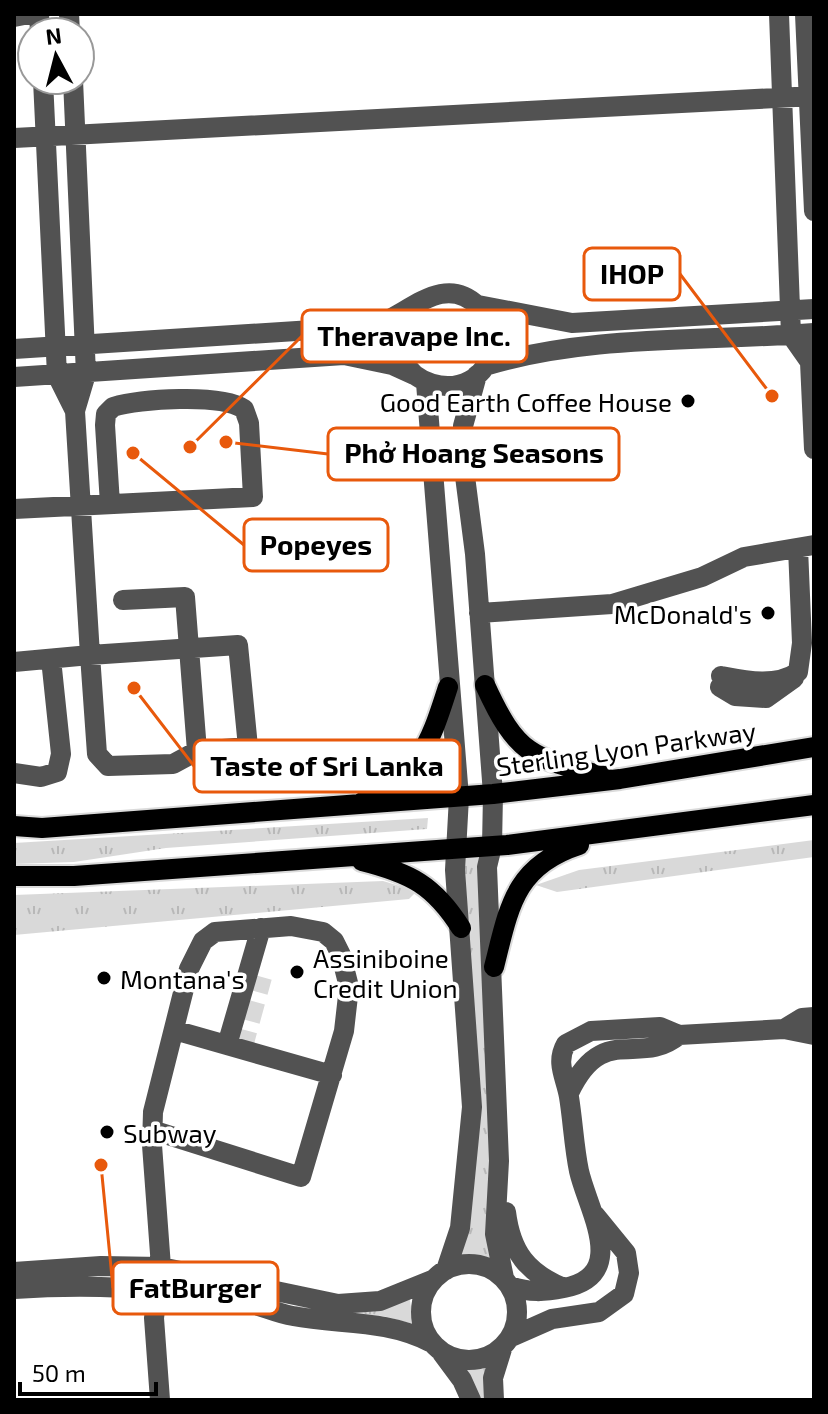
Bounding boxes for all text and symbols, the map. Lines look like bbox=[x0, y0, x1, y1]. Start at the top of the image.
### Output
north arrow bbox=[16, 16, 96, 96]
text: N bbox=[44, 21, 63, 49]
callout: IHOP bbox=[584, 248, 680, 300]
text: IHOP bbox=[600, 256, 664, 290]
callout: Theravape Inc. bbox=[302, 310, 527, 362]
text: Theravape Inc. bbox=[317, 318, 511, 352]
place label: Good Earth Coffee House bbox=[380, 386, 672, 417]
marker: Good Earth Coffee House bbox=[679, 392, 697, 410]
callout: Phở Hoang Seasons bbox=[328, 428, 619, 480]
text: Phở Hoang Seasons bbox=[344, 435, 604, 469]
callout: Popeyes bbox=[244, 519, 388, 571]
text: Popeyes bbox=[260, 527, 372, 561]
place label: McDonald's bbox=[614, 598, 752, 629]
marker: McDonald's bbox=[759, 604, 777, 622]
street label: Sterling Lyon Parkway bbox=[494, 714, 758, 782]
callout: Taste of Sri Lanka bbox=[194, 740, 460, 792]
text: Taste of Sri Lanka bbox=[210, 748, 444, 782]
place label: Assiniboine Credit Union bbox=[313, 942, 458, 1003]
place label: Montana's bbox=[120, 963, 245, 994]
marker: Assiniboine Credit Union bbox=[288, 963, 306, 981]
marker: Montana's bbox=[95, 969, 113, 987]
place label: Subway bbox=[123, 1117, 217, 1148]
marker: Subway bbox=[98, 1123, 116, 1141]
callout: FatBurger bbox=[113, 1262, 278, 1314]
text: FatBurger bbox=[129, 1270, 261, 1304]
scale bar bbox=[20, 1346, 156, 1396]
text: 50 m bbox=[32, 1358, 86, 1387]

